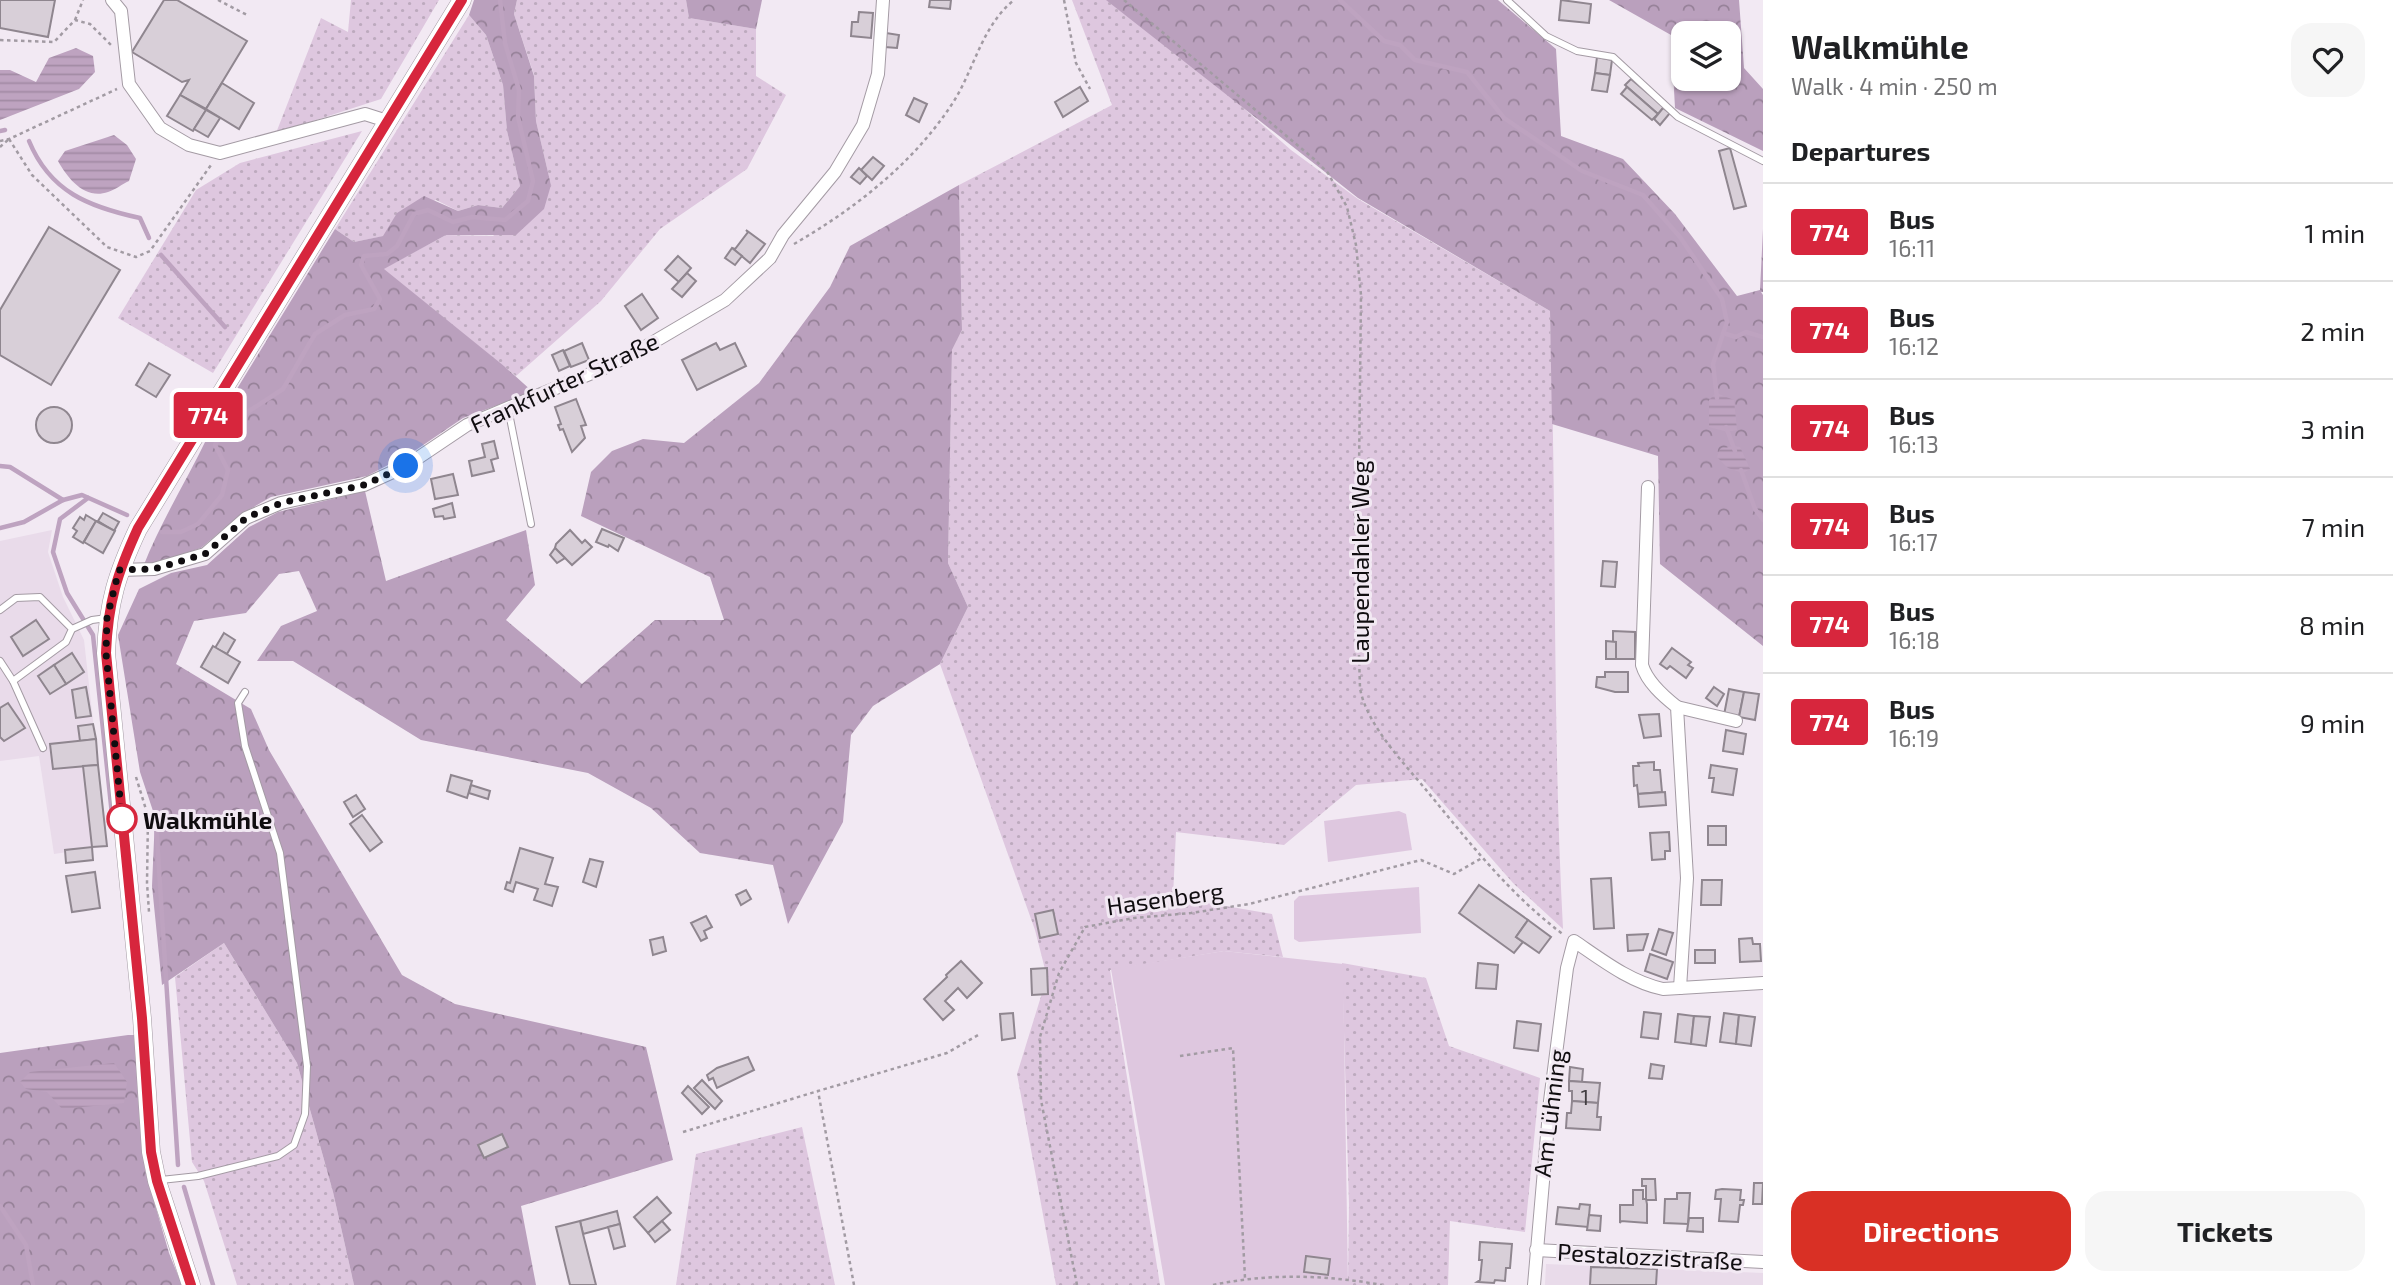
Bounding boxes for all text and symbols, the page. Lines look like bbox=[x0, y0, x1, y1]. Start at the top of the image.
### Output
map controls bbox=[1671, 21, 1741, 91]
button: layers bbox=[1671, 21, 1741, 91]
button: heart bbox=[2291, 23, 2365, 97]
text: Walkmühle bbox=[1791, 26, 1969, 66]
text: Walk · 4 min · 250 m bbox=[1791, 72, 1998, 100]
text: Departures bbox=[1791, 135, 1930, 166]
text: Bus bbox=[1889, 203, 1935, 234]
text: 774 bbox=[1809, 217, 1850, 246]
text: 1 min bbox=[2305, 217, 2365, 248]
text: 16:11 bbox=[1889, 234, 1935, 262]
text: Bus bbox=[1889, 301, 1935, 332]
text: 774 bbox=[1809, 315, 1850, 344]
text: 2 min bbox=[2300, 315, 2365, 346]
street label: Frankfurter Straße bbox=[465, 326, 663, 438]
text: 16:12 bbox=[1889, 332, 1939, 360]
line badge: 774 bbox=[168, 392, 248, 438]
text: Bus bbox=[1889, 399, 1935, 430]
text: 774 bbox=[188, 400, 228, 429]
text: 774 bbox=[1809, 413, 1850, 442]
text: 3 min bbox=[2300, 413, 2365, 444]
text: 16:13 bbox=[1889, 430, 1939, 458]
your location bbox=[388, 448, 423, 483]
street label: Laupendahler Weg bbox=[1345, 460, 1374, 664]
text: Bus bbox=[1889, 497, 1935, 528]
text: 774 bbox=[1809, 511, 1850, 540]
text: 7 min bbox=[2302, 511, 2365, 542]
text: 16:17 bbox=[1889, 528, 1938, 556]
text: Bus bbox=[1889, 595, 1935, 626]
text: 774 bbox=[1809, 609, 1850, 638]
text: 8 min bbox=[2299, 609, 2365, 640]
text: 16:18 bbox=[1889, 626, 1940, 654]
text: Bus bbox=[1889, 693, 1935, 724]
text: 774 bbox=[1809, 707, 1850, 736]
text: 9 min bbox=[2300, 707, 2365, 738]
text: 16:19 bbox=[1889, 724, 1939, 752]
marker: Walkmühle bbox=[107, 804, 137, 834]
place label: Walkmühle bbox=[143, 805, 272, 834]
street label: Hasenberg bbox=[1105, 875, 1225, 921]
street label: Am Lühning bbox=[1527, 1047, 1571, 1179]
house number: 1 bbox=[1581, 1084, 1589, 1109]
button: Directions bbox=[1791, 1191, 2071, 1271]
button: Tickets bbox=[2085, 1191, 2365, 1271]
street label: Pestalozzistraße bbox=[1556, 1237, 1744, 1275]

